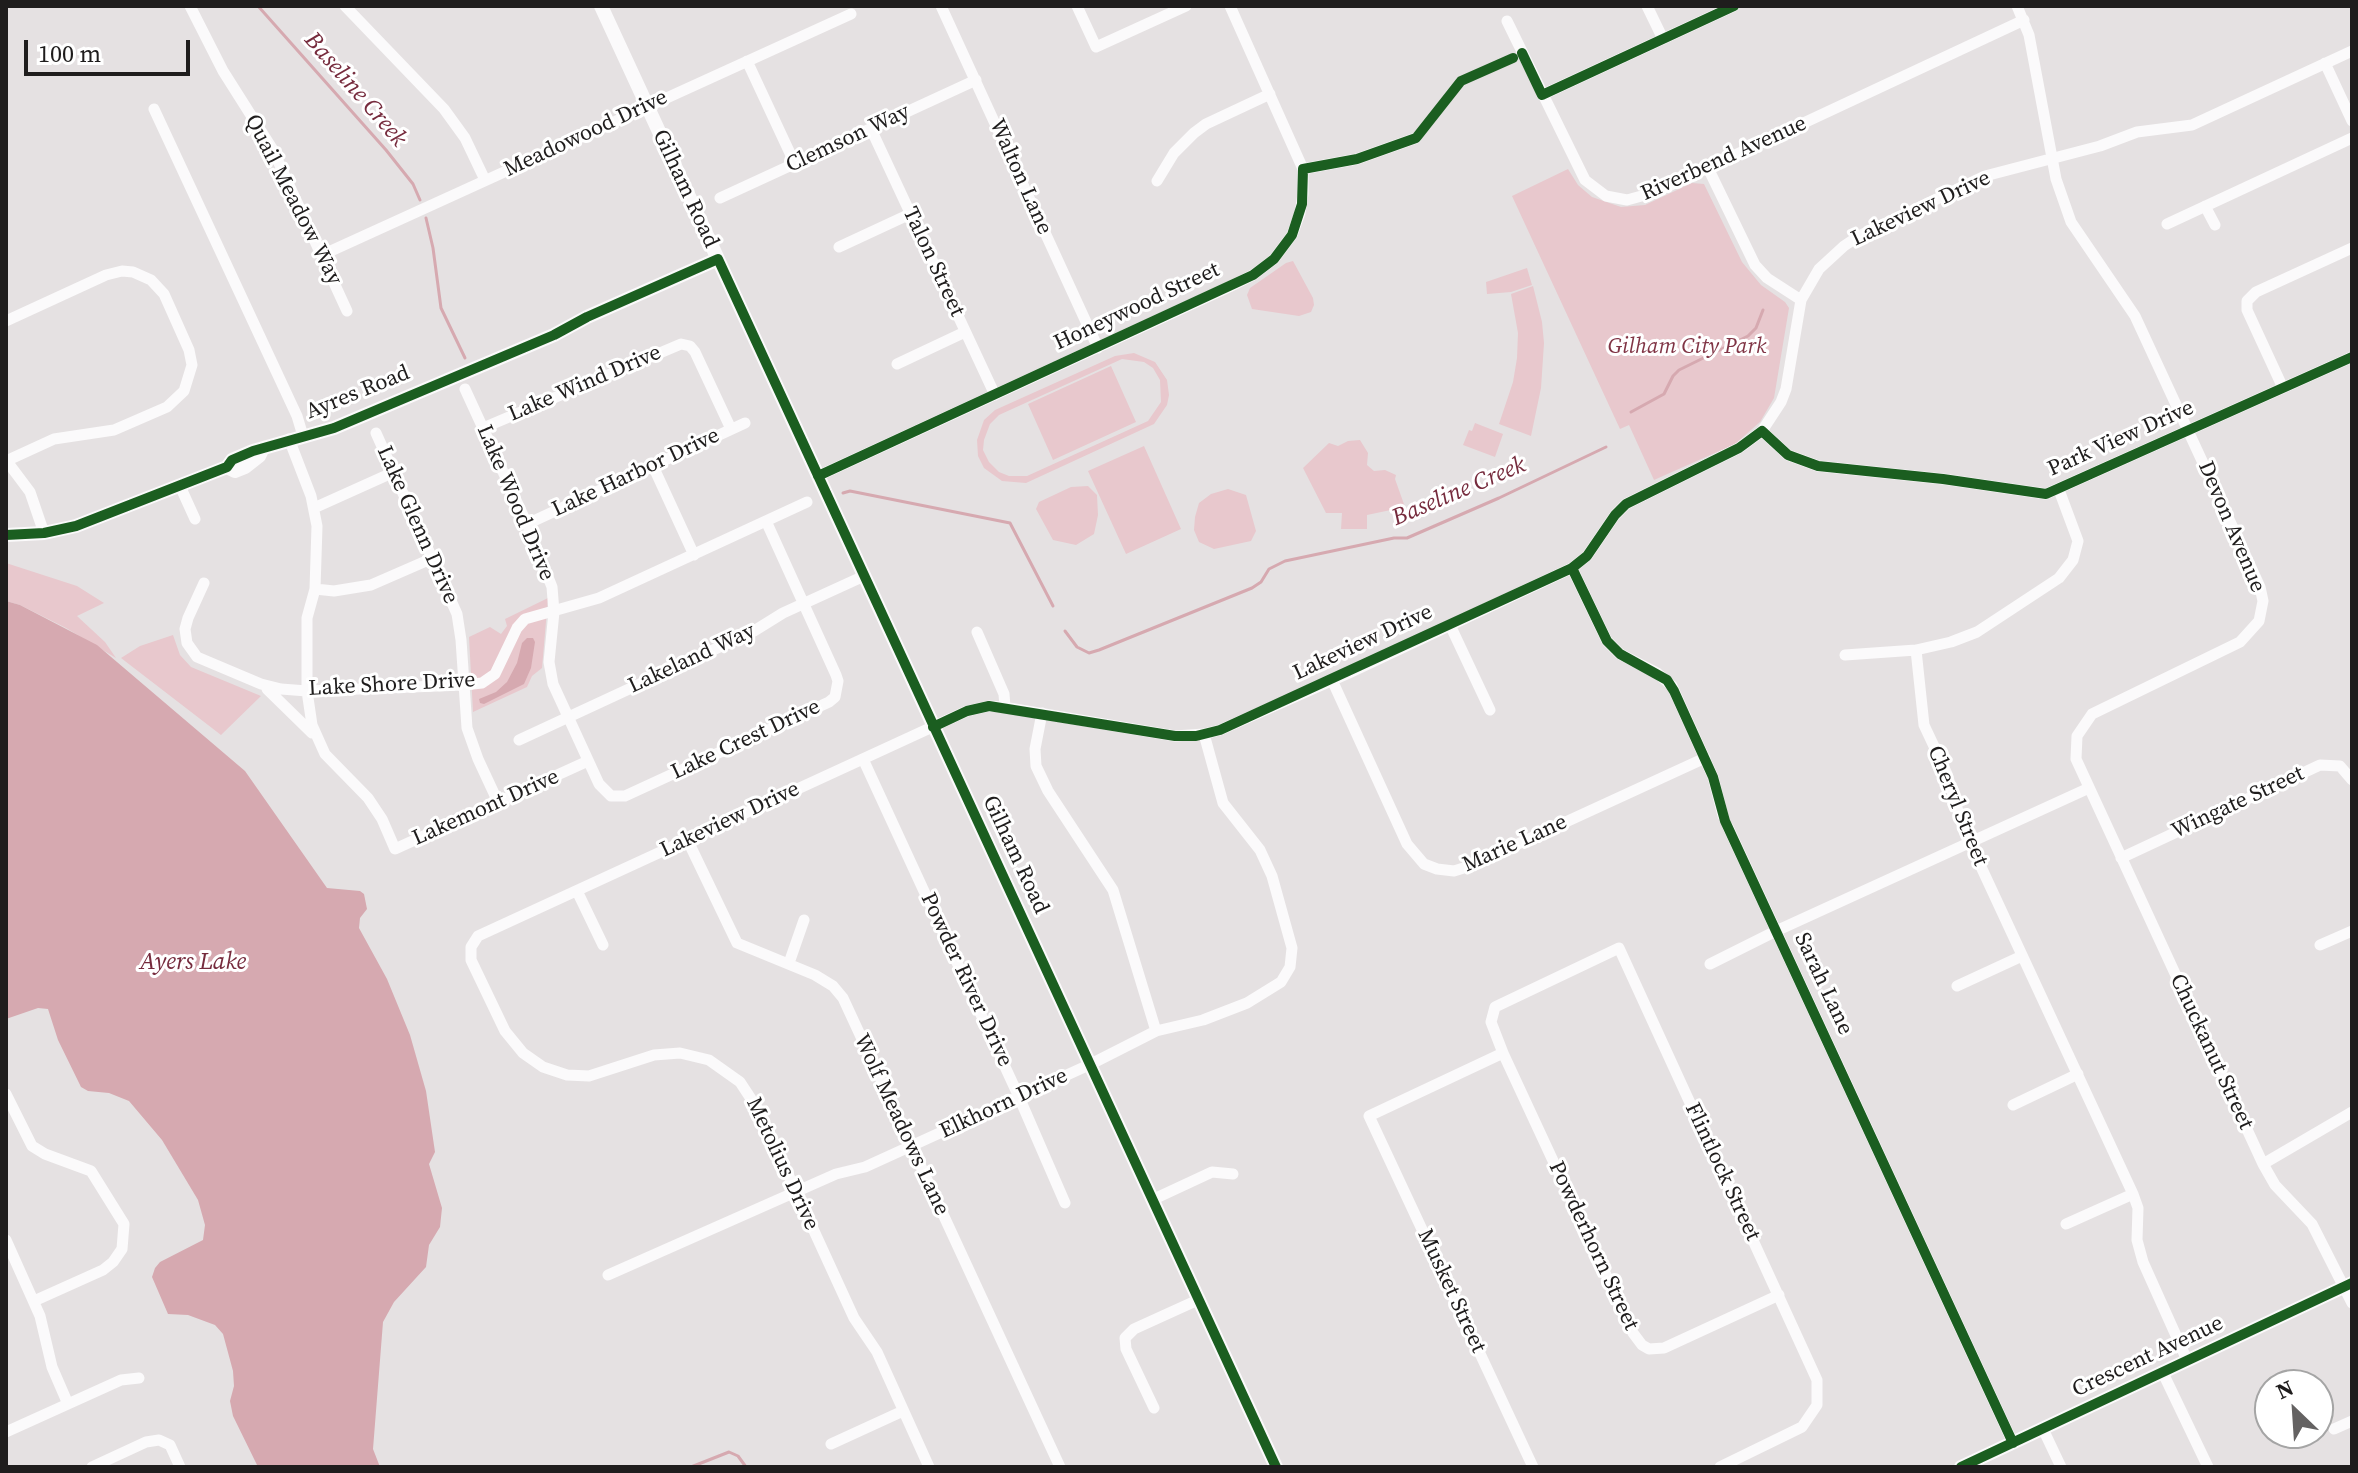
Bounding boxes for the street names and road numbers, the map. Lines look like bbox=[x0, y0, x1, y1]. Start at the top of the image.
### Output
street label: Meadowood Drive bbox=[500, 85, 672, 183]
street label: Clemson Way bbox=[782, 99, 914, 179]
street label: Quail Meadow Way bbox=[239, 110, 347, 290]
street label: Riverbend Avenue bbox=[1637, 111, 1811, 207]
street label: Walton Lane bbox=[983, 115, 1057, 239]
street label: Gilham Road bbox=[646, 126, 724, 252]
street label: Lakeview Drive bbox=[1847, 165, 1995, 253]
street label: Talon Street bbox=[896, 203, 970, 321]
street label: Honeywood Street bbox=[1050, 257, 1224, 357]
street label: Lake Wind Drive bbox=[505, 340, 665, 428]
street label: Ayres Road bbox=[302, 360, 414, 426]
street label: Park View Drive bbox=[2044, 395, 2198, 483]
street label: Lake Wood Drive bbox=[470, 421, 560, 585]
street label: Lake Harbor Drive bbox=[548, 423, 724, 523]
street label: Lake Glenn Drive bbox=[370, 442, 464, 608]
street label: Devon Avenue bbox=[2191, 457, 2271, 597]
street label: Lakeview Drive bbox=[1289, 599, 1437, 687]
street label: Lakeland Way bbox=[624, 618, 760, 700]
street label: Lake Shore Drive bbox=[308, 667, 476, 703]
street label: Lake Crest Drive bbox=[667, 694, 825, 786]
street label: Cheryl Street bbox=[1921, 742, 1993, 870]
street label: Wingate Street bbox=[2168, 761, 2308, 845]
street label: Lakemont Drive bbox=[409, 764, 563, 852]
street label: Lakeview Drive bbox=[656, 776, 804, 864]
street label: Gilham Road bbox=[976, 792, 1054, 918]
street label: Marie Lane bbox=[1459, 809, 1571, 879]
street label: Powder River Drive bbox=[914, 889, 1018, 1071]
street label: Sarah Lane bbox=[1788, 929, 1858, 1039]
street label: Chuckanut Street bbox=[2163, 970, 2259, 1134]
street label: Wolf Meadows Lane bbox=[847, 1030, 955, 1220]
street label: Elkhorn Drive bbox=[936, 1063, 1072, 1145]
street label: Metolius Drive bbox=[740, 1093, 824, 1235]
street label: Flintlock Street bbox=[1678, 1099, 1766, 1245]
street label: Powderhorn Street bbox=[1542, 1157, 1644, 1335]
street label: Musket Street bbox=[1411, 1225, 1491, 1357]
street label: Crescent Avenue bbox=[2068, 1311, 2228, 1403]

